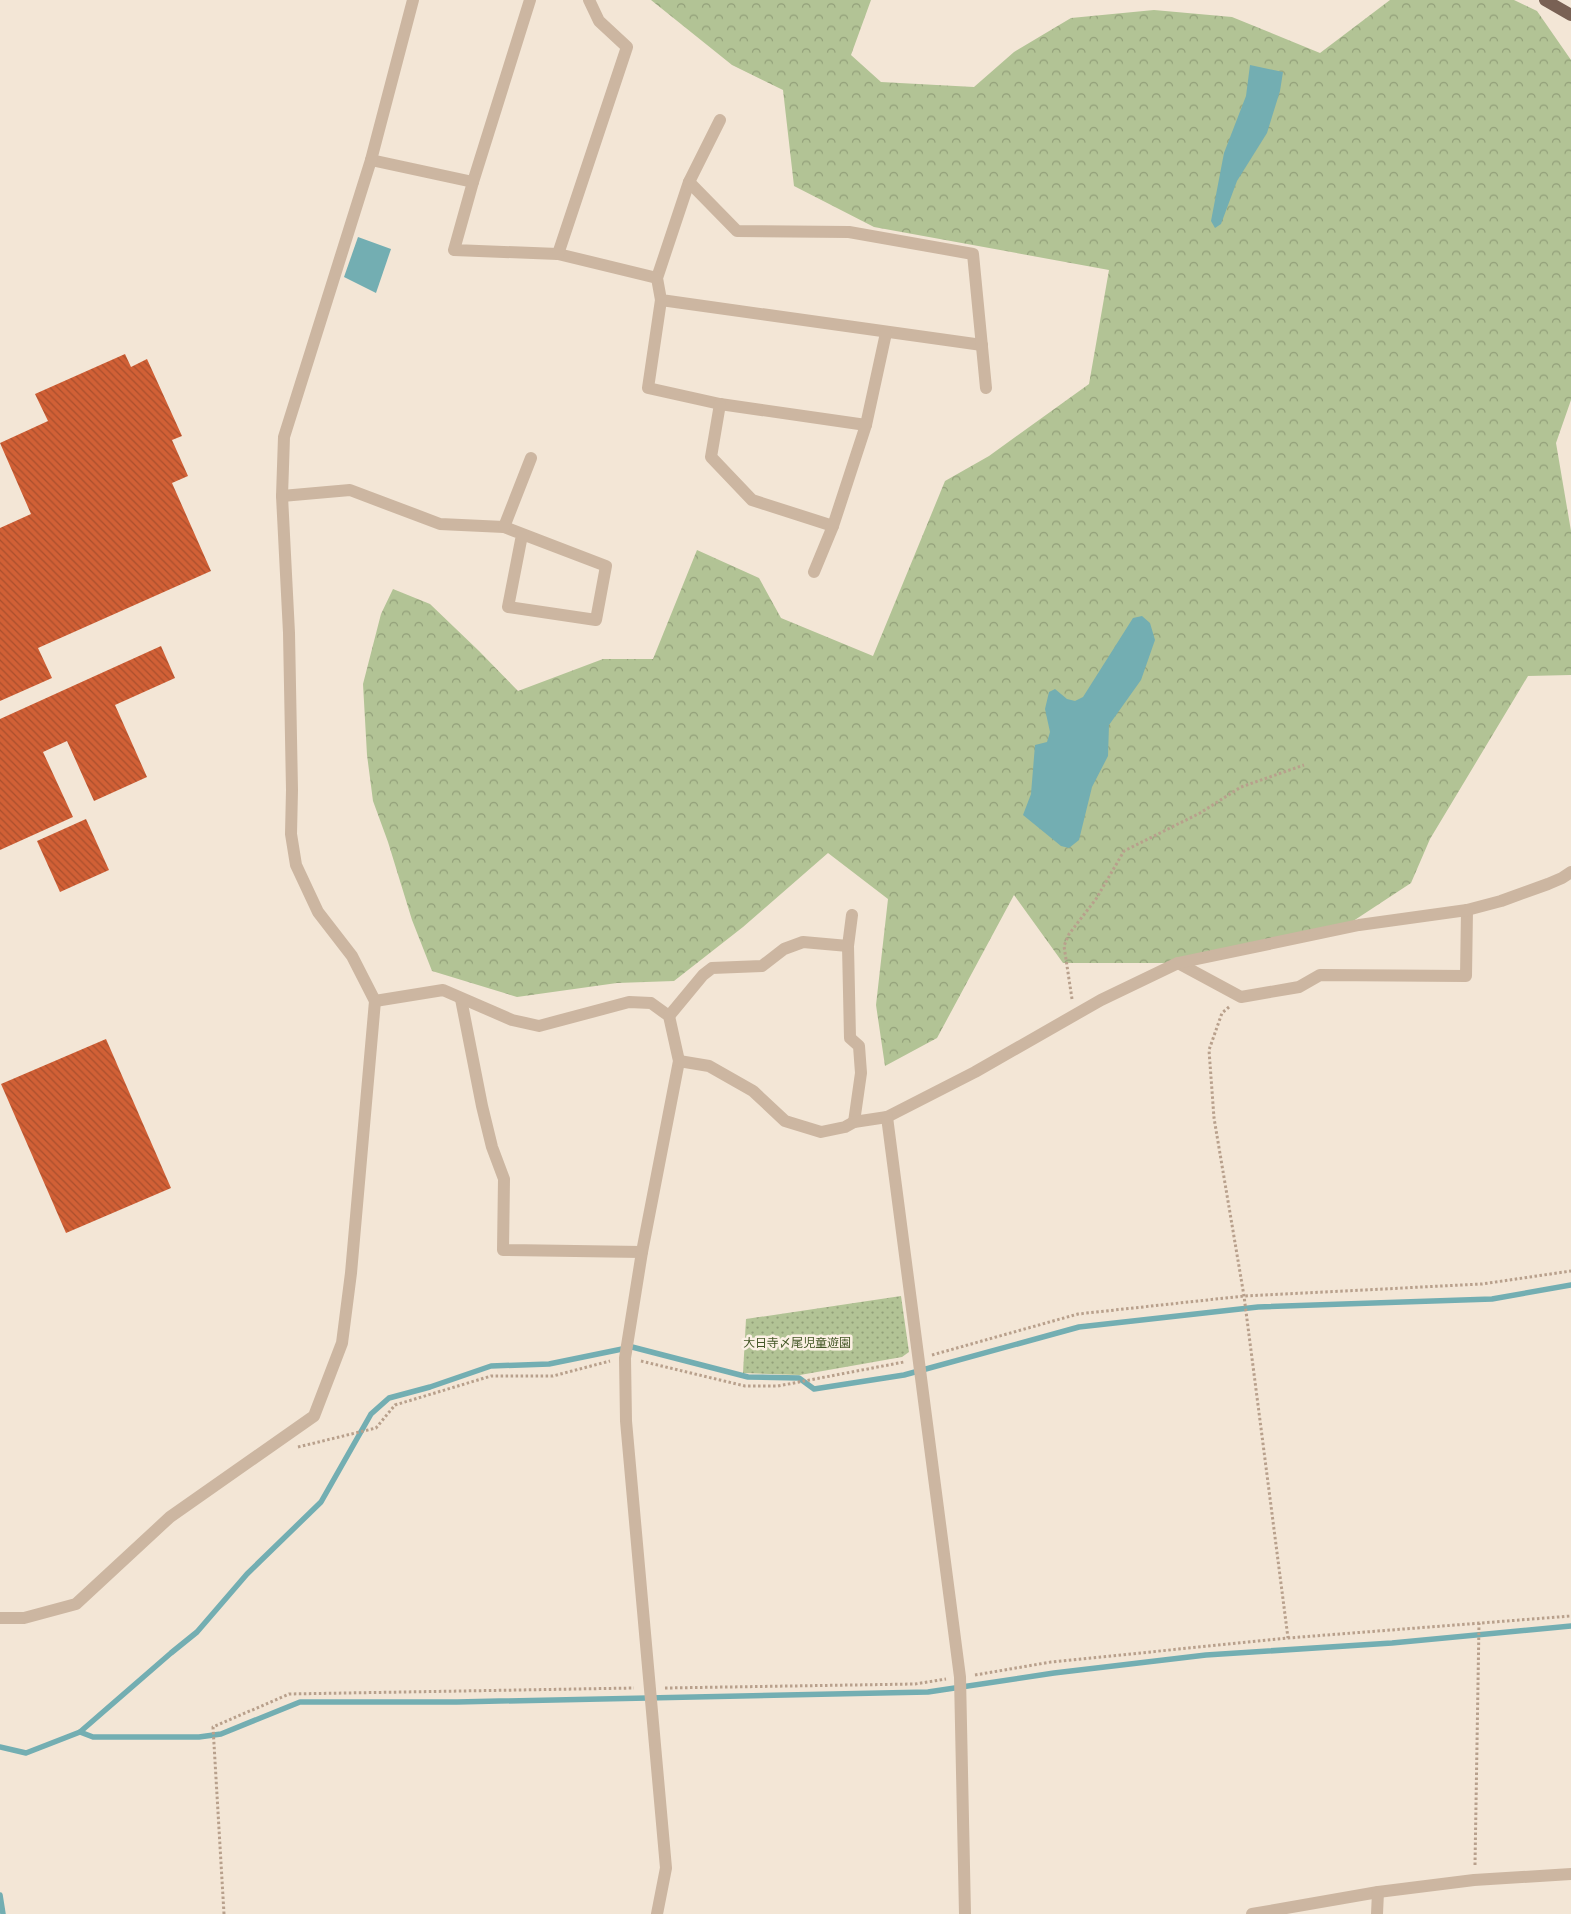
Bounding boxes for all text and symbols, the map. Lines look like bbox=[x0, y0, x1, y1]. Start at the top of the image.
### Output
park label: 大日寺〆尾児童遊園 bbox=[743, 1335, 851, 1349]

